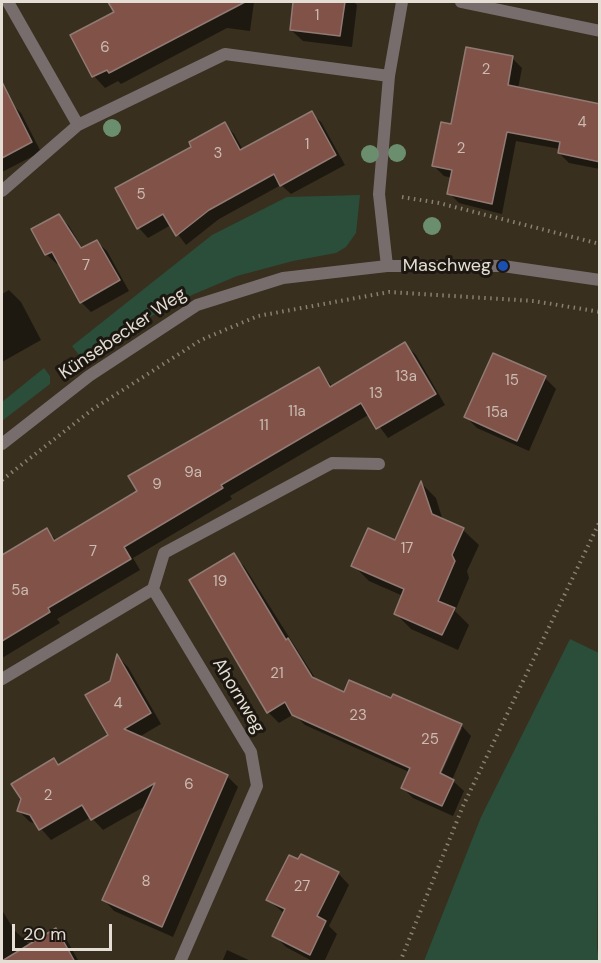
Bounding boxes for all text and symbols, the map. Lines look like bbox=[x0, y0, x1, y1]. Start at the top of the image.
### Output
house number: 1 bbox=[315, 7, 319, 25]
house number: 6 bbox=[100, 39, 110, 57]
house number: 2 bbox=[482, 61, 490, 79]
house number: 4 bbox=[577, 114, 587, 132]
house number: 1 bbox=[305, 136, 309, 154]
house number: 2 bbox=[457, 140, 465, 158]
house number: 3 bbox=[214, 145, 222, 163]
house number: 5 bbox=[136, 186, 146, 204]
place label: Maschweg bbox=[403, 255, 491, 277]
house number: 7 bbox=[82, 257, 90, 275]
marker: Maschweg bbox=[496, 259, 510, 273]
street label: Künsebecker Weg bbox=[55, 283, 191, 385]
house number: 13a bbox=[395, 368, 417, 386]
house number: 15 bbox=[505, 372, 519, 390]
house number: 13 bbox=[369, 385, 383, 403]
house number: 11a bbox=[288, 403, 306, 421]
house number: 15a bbox=[486, 404, 508, 422]
house number: 11 bbox=[259, 417, 269, 435]
house number: 9a bbox=[184, 464, 202, 482]
house number: 9 bbox=[152, 476, 162, 494]
house number: 17 bbox=[401, 540, 413, 558]
house number: 7 bbox=[89, 543, 97, 561]
house number: 19 bbox=[213, 573, 227, 591]
house number: 5a bbox=[11, 582, 29, 600]
street label: Ahornweg bbox=[207, 655, 269, 737]
house number: 21 bbox=[270, 665, 284, 683]
house number: 4 bbox=[113, 695, 123, 713]
house number: 23 bbox=[349, 707, 367, 725]
house number: 25 bbox=[421, 731, 439, 749]
house number: 6 bbox=[184, 776, 194, 794]
house number: 2 bbox=[44, 787, 52, 805]
house number: 8 bbox=[141, 873, 151, 891]
house number: 27 bbox=[294, 878, 310, 896]
scale bar bbox=[15, 912, 116, 950]
text: 20 m bbox=[23, 922, 66, 946]

